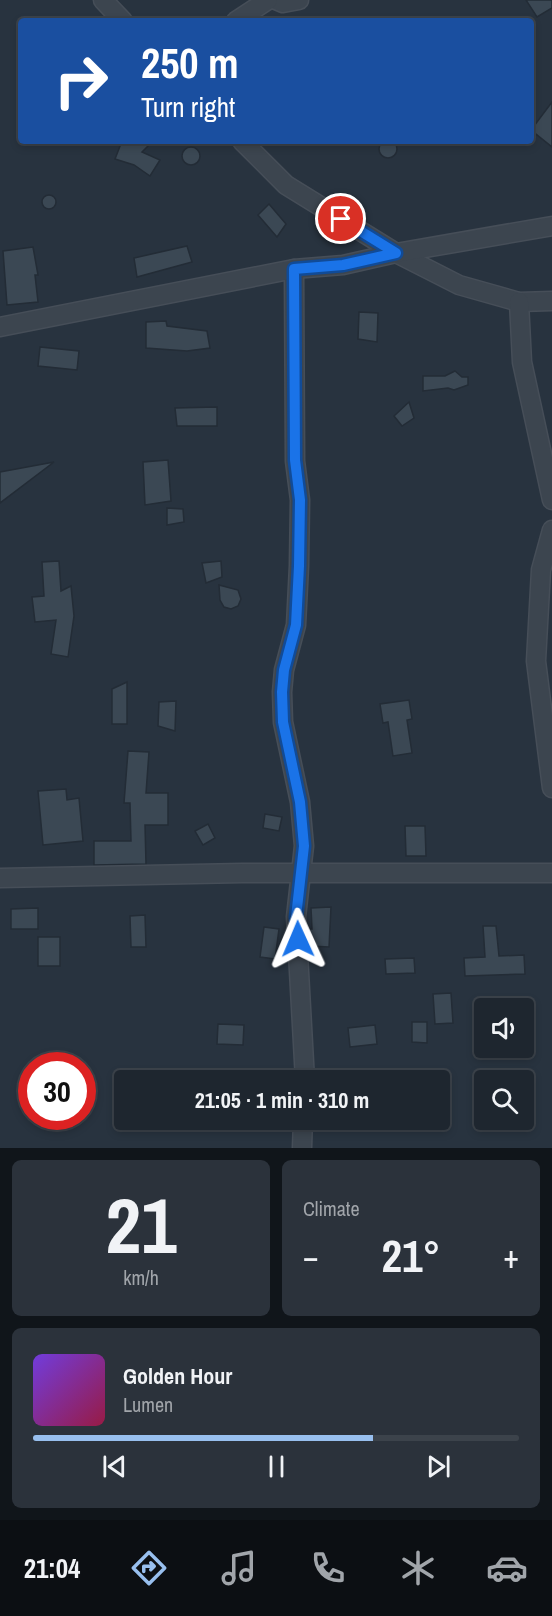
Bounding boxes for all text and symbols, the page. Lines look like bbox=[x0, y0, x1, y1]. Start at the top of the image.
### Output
text: 250 m bbox=[141, 35, 239, 91]
icon: right bbox=[42, 42, 120, 120]
text: Turn right bbox=[141, 89, 235, 125]
pin bbox=[315, 193, 366, 244]
icon: arrive bbox=[324, 202, 357, 235]
position arrow bbox=[266, 907, 330, 971]
map controls bbox=[474, 998, 534, 1130]
button: sound bbox=[474, 998, 534, 1058]
speed limit sign: 30 bbox=[18, 1052, 96, 1130]
button: search bbox=[474, 1070, 534, 1130]
text: 21:05 · 1 min · 310 m bbox=[195, 1085, 369, 1115]
text: 21 bbox=[105, 1172, 177, 1277]
text: Climate bbox=[303, 1195, 360, 1222]
text: 21° bbox=[381, 1225, 441, 1286]
text: − bbox=[303, 1234, 319, 1278]
text: + bbox=[503, 1234, 519, 1278]
text: km/h bbox=[123, 1264, 159, 1291]
text: Golden Hour bbox=[123, 1361, 232, 1391]
text: Lumen bbox=[123, 1391, 173, 1418]
icon: previous bbox=[98, 1450, 131, 1483]
icon: pause bbox=[260, 1450, 293, 1483]
icon: next bbox=[422, 1450, 455, 1483]
icon: directions bbox=[128, 1547, 170, 1589]
icon: music bbox=[218, 1547, 260, 1589]
icon: phone bbox=[307, 1547, 349, 1589]
icon: climate bbox=[397, 1547, 439, 1589]
icon: car bbox=[486, 1547, 528, 1589]
text: 21:04 bbox=[24, 1550, 80, 1586]

